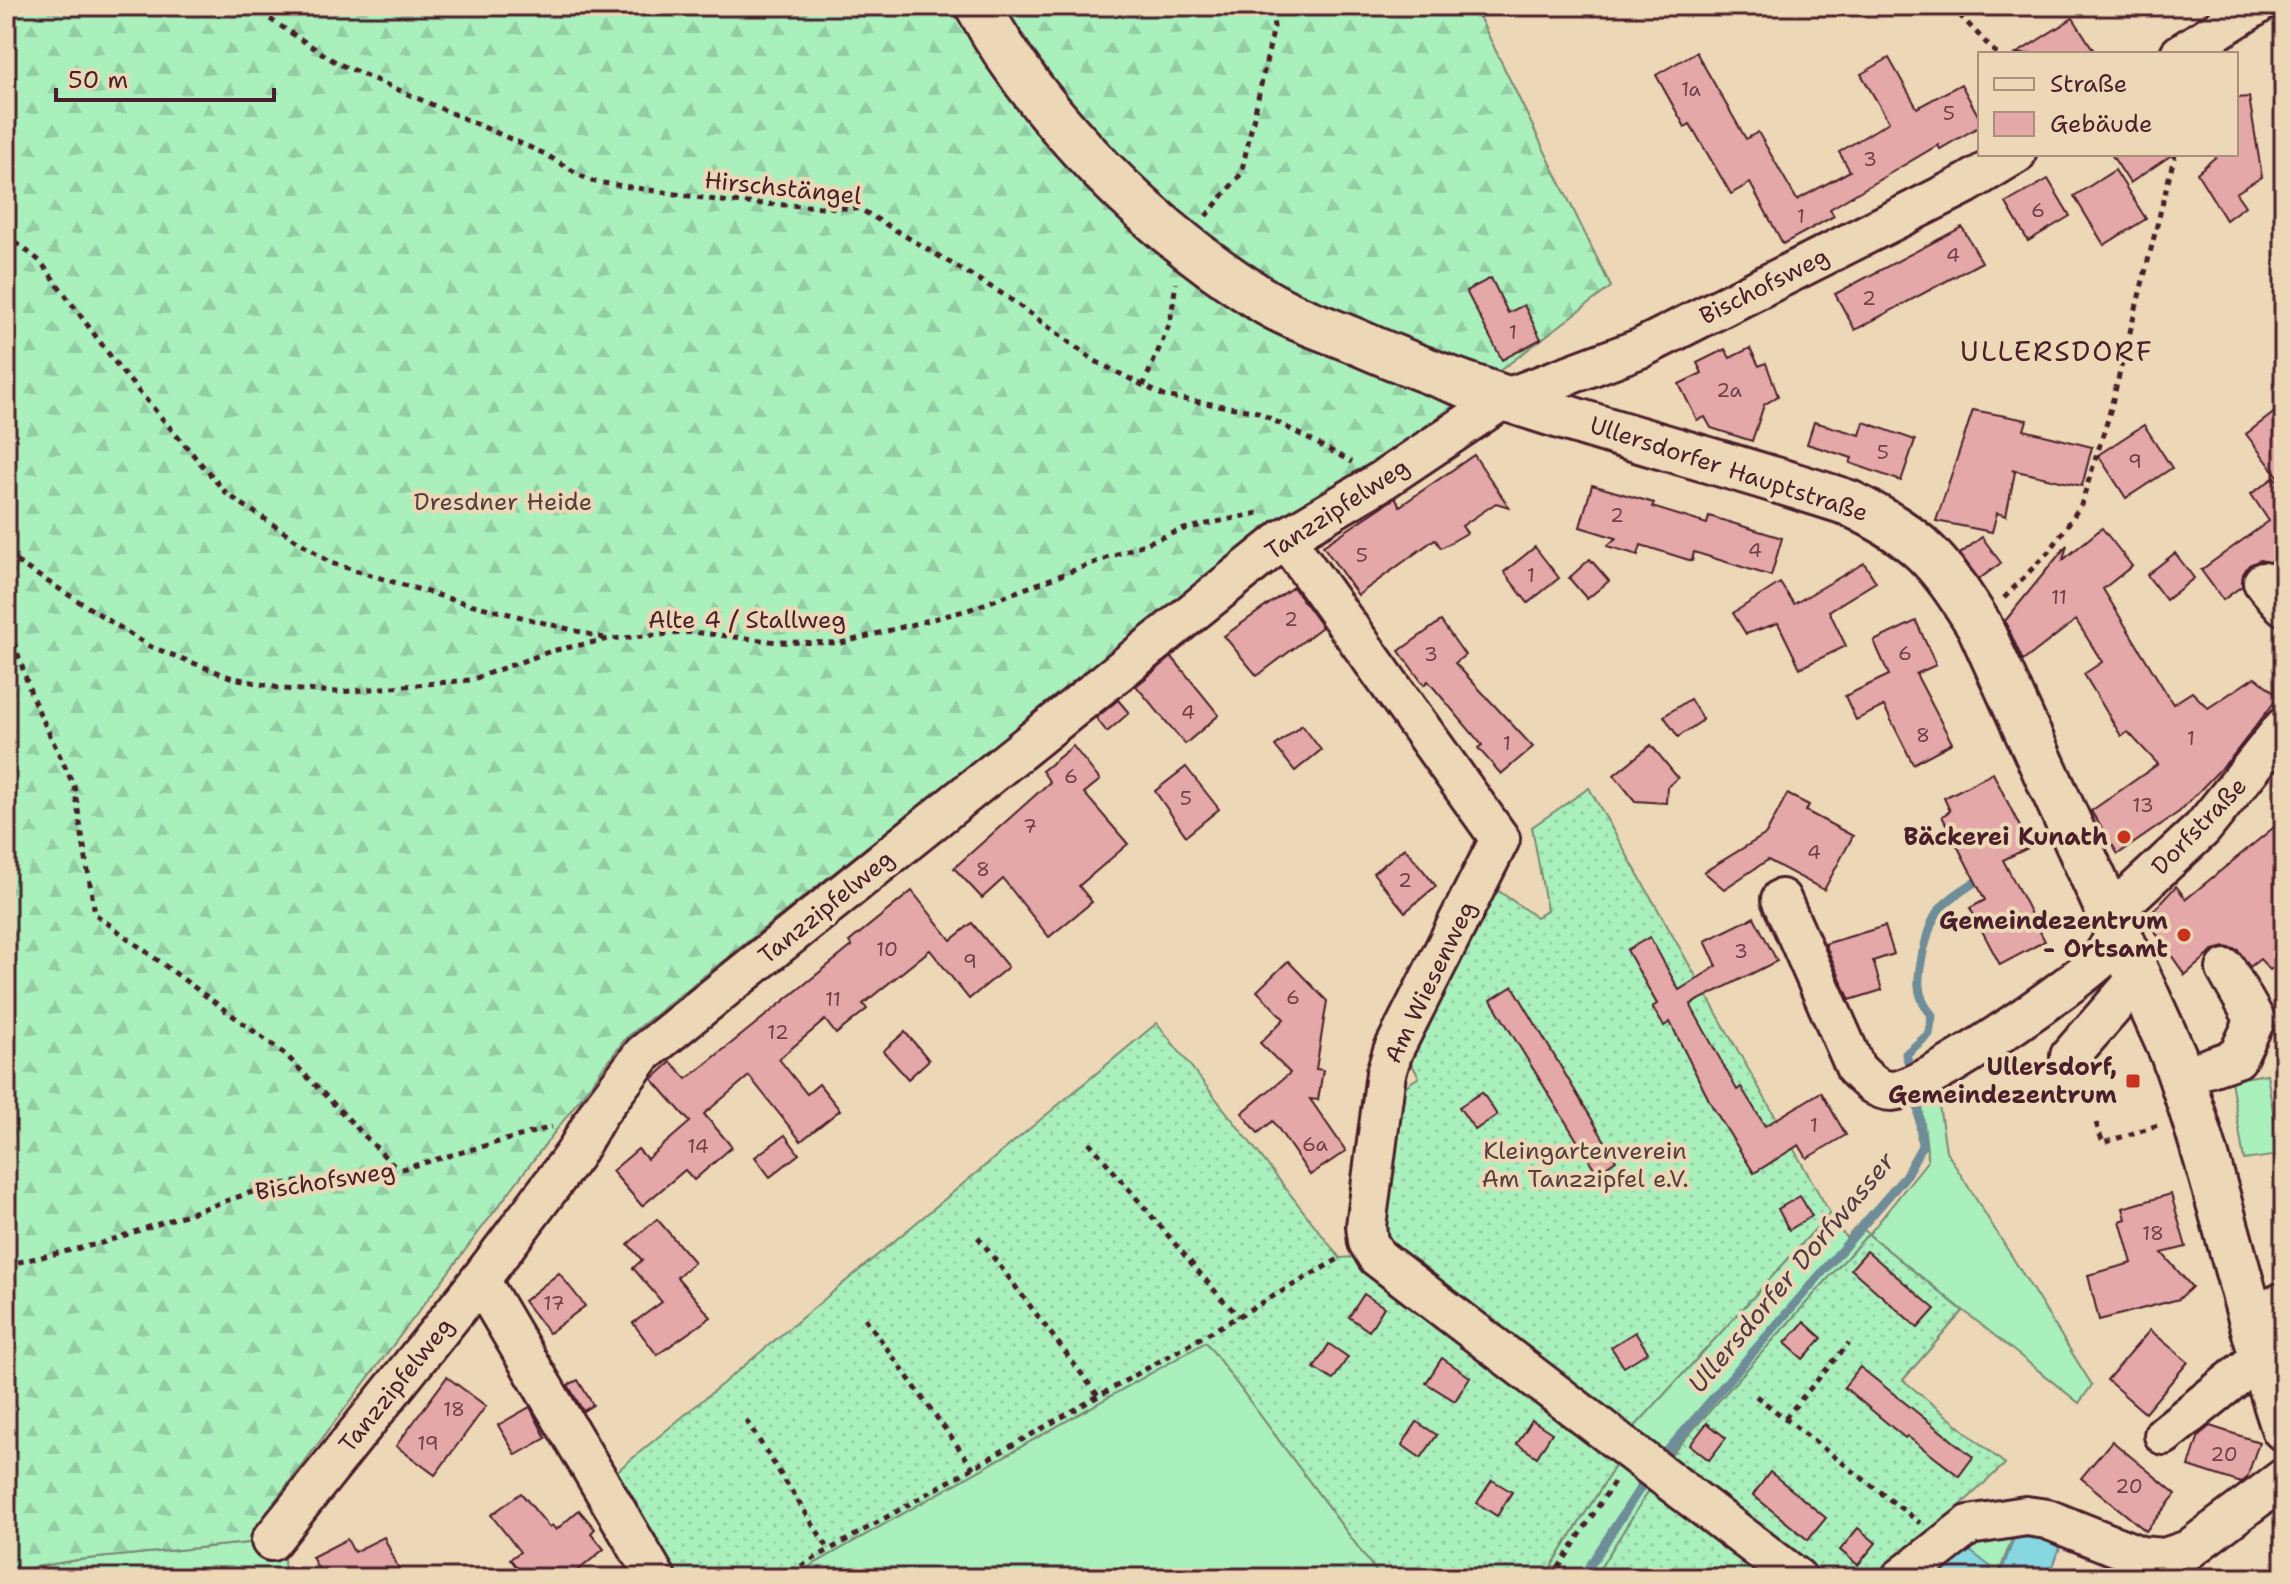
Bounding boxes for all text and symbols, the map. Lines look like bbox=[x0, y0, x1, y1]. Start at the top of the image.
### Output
scale bar bbox=[56, 52, 274, 102]
legend bbox=[1978, 52, 2238, 156]
text: 50 m bbox=[68, 64, 128, 96]
text: Straße bbox=[2050, 68, 2127, 100]
house number: 1a bbox=[1681, 76, 1702, 102]
house number: 5 bbox=[1943, 100, 1955, 126]
text: Gebäude bbox=[2050, 108, 2152, 140]
house number: 3 bbox=[1863, 146, 1877, 172]
street label: Hirschstängel bbox=[703, 164, 864, 212]
house number: 6 bbox=[2031, 197, 2045, 223]
house number: 1 bbox=[1797, 203, 1805, 229]
street label: Bischofsweg bbox=[1694, 240, 1834, 332]
house number: 4 bbox=[1946, 242, 1960, 268]
house number: 2 bbox=[1862, 285, 1876, 311]
house number: 1 bbox=[1509, 319, 1517, 345]
district label: ULLERSDORF bbox=[1960, 332, 2154, 370]
house number: 2a bbox=[1716, 377, 1742, 403]
street label: Ullersdorfer Hauptstraße bbox=[1586, 409, 1872, 529]
house number: 5 bbox=[1877, 439, 1889, 465]
house number: 9 bbox=[2128, 448, 2142, 474]
street label: Tanzzipfelweg bbox=[1259, 451, 1415, 567]
park label: Dresdner Heide bbox=[414, 486, 592, 518]
house number: 2 bbox=[1610, 502, 1624, 528]
house number: 4 bbox=[1748, 537, 1762, 563]
house number: 5 bbox=[1356, 542, 1368, 568]
house number: 1 bbox=[1527, 562, 1535, 588]
house number: 11 bbox=[2051, 584, 2067, 610]
street label: Alte 4 / Stallweg bbox=[648, 604, 846, 636]
house number: 2 bbox=[1284, 606, 1298, 632]
house number: 6 bbox=[1898, 640, 1912, 666]
house number: 3 bbox=[1424, 641, 1438, 667]
house number: 4 bbox=[1181, 699, 1195, 725]
house number: 8 bbox=[1916, 722, 1930, 748]
house number: 1 bbox=[2187, 725, 2195, 751]
house number: 1 bbox=[1503, 730, 1511, 756]
house number: 6 bbox=[1064, 763, 1078, 789]
street label: Dorfstraße bbox=[2144, 770, 2254, 882]
house number: 5 bbox=[1180, 785, 1192, 811]
house number: 13 bbox=[2132, 792, 2154, 818]
house number: 7 bbox=[1023, 813, 1037, 839]
place label: Bäckerei Kunath bbox=[1903, 821, 2108, 853]
marker: Bäckerei Kunath bbox=[2115, 828, 2133, 846]
house number: 4 bbox=[1807, 839, 1821, 865]
street label: Tanzzipfelweg bbox=[752, 843, 900, 971]
house number: 8 bbox=[976, 856, 990, 882]
house number: 2 bbox=[1398, 867, 1412, 893]
street label: Am Wiesenweg bbox=[1377, 896, 1483, 1068]
place label: Gemeindezentrum - Ortsamt bbox=[1939, 905, 2168, 965]
marker: Gemeindezentrum - Ortsamt bbox=[2175, 926, 2193, 944]
house number: 10 bbox=[876, 936, 898, 962]
house number: 3 bbox=[1734, 938, 1748, 964]
house number: 9 bbox=[963, 948, 977, 974]
house number: 6 bbox=[1286, 984, 1300, 1010]
house number: 11 bbox=[825, 986, 841, 1012]
house number: 12 bbox=[767, 1019, 789, 1045]
place label: Ullersdorf, Gemeindezentrum bbox=[1888, 1051, 2117, 1111]
marker: Ullersdorf, Gemeindezentrum bbox=[2124, 1072, 2142, 1090]
house number: 1 bbox=[1810, 1112, 1818, 1138]
house number: 6a bbox=[1302, 1131, 1329, 1157]
house number: 14 bbox=[687, 1133, 709, 1159]
park label: Kleingartenverein Am Tanzzipfel e.V. bbox=[1481, 1135, 1689, 1195]
water label: Ullersdorfer Dorfwasser bbox=[1680, 1143, 1903, 1400]
street label: Bischofsweg bbox=[253, 1154, 397, 1208]
house number: 18 bbox=[2142, 1220, 2164, 1246]
house number: 17 bbox=[543, 1290, 565, 1316]
street label: Tanzzipfelweg bbox=[332, 1311, 460, 1459]
house number: 18 bbox=[443, 1396, 465, 1422]
house number: 19 bbox=[417, 1430, 439, 1456]
house number: 20 bbox=[2210, 1441, 2238, 1467]
house number: 20 bbox=[2115, 1473, 2143, 1499]

